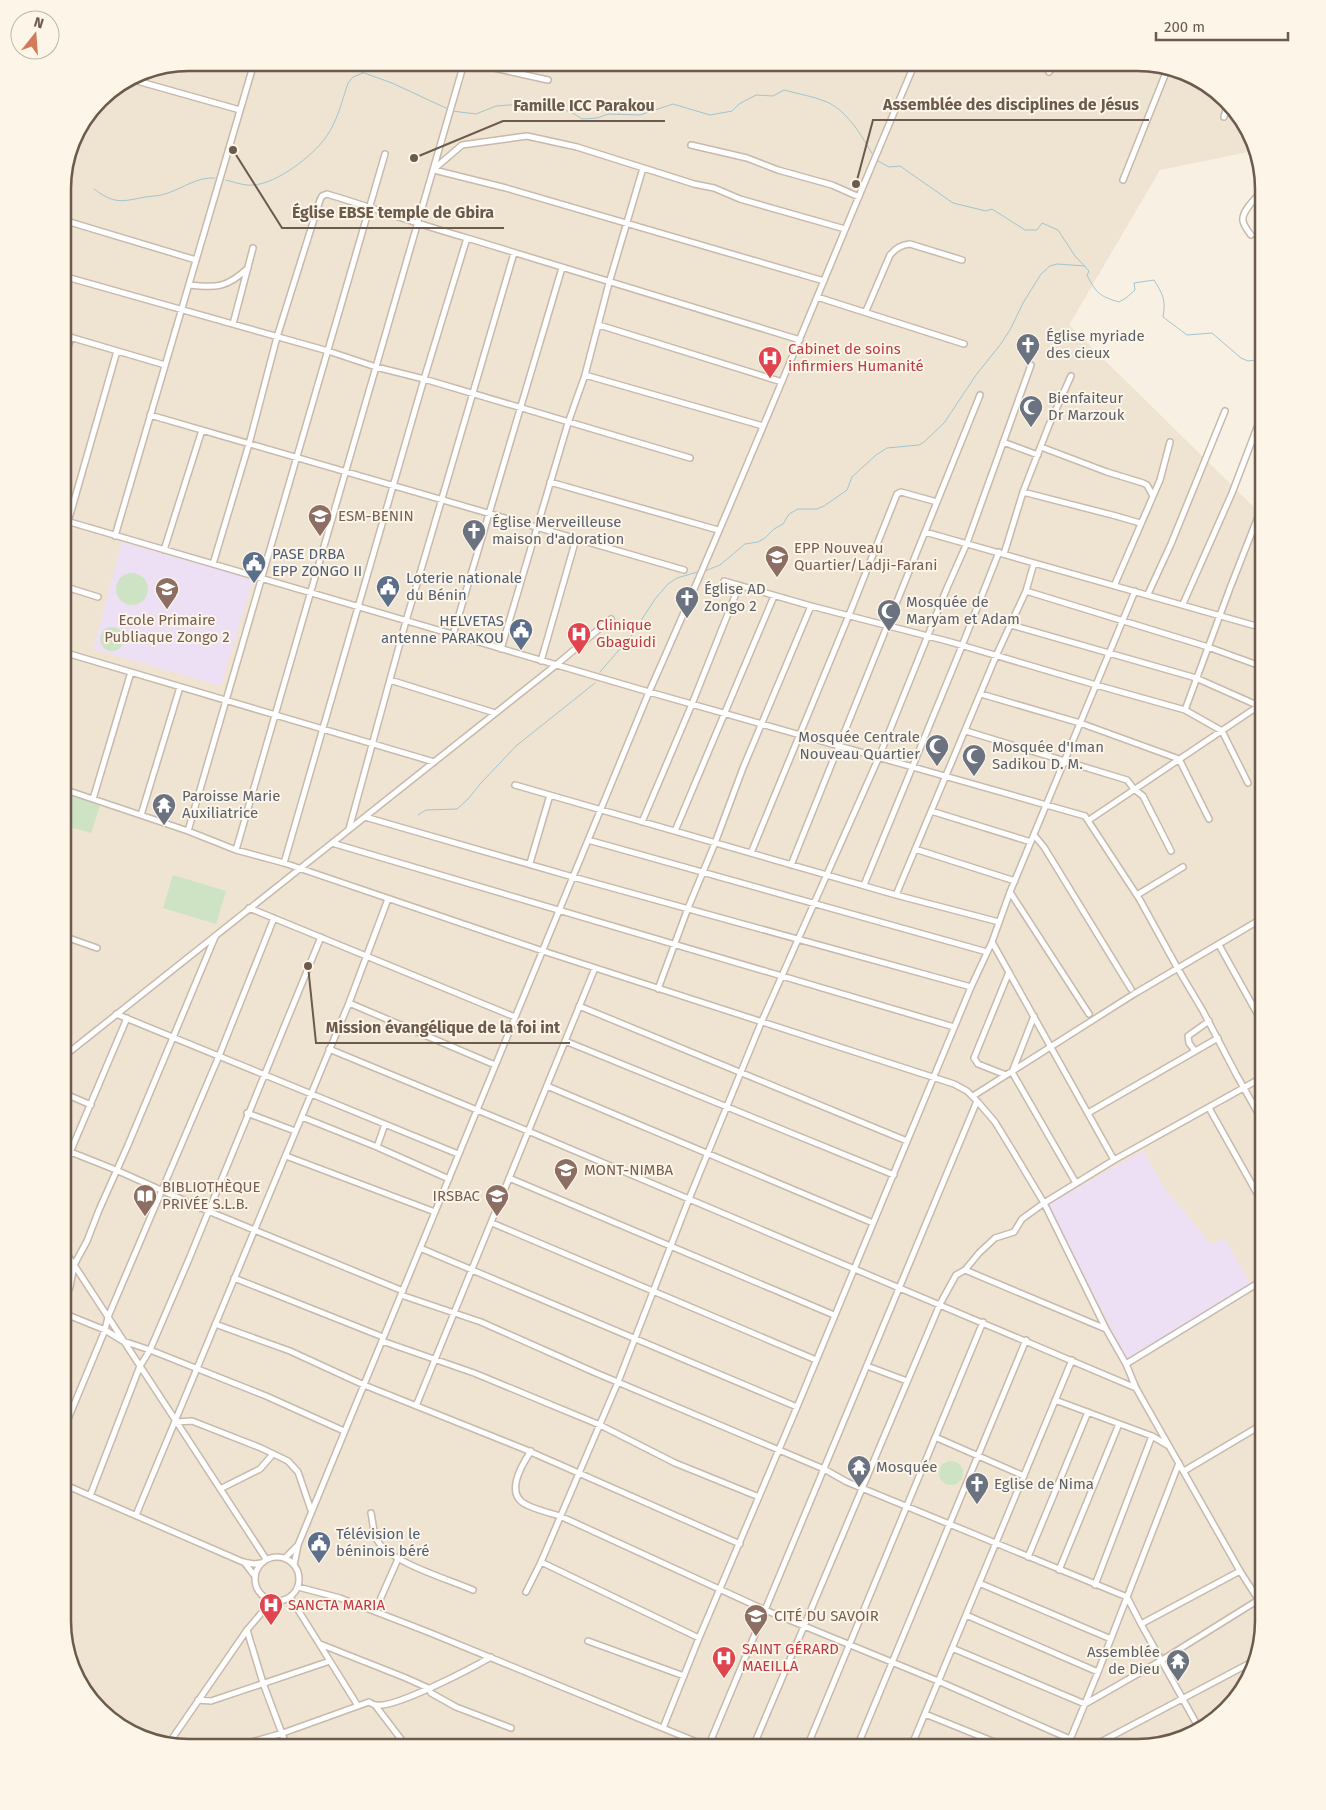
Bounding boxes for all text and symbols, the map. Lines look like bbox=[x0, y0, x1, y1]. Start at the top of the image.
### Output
north arrow bbox=[10, 10, 60, 60]
scale bar bbox=[1156, 10, 1288, 42]
text: N bbox=[32, 14, 46, 33]
text: 200 m bbox=[1164, 18, 1205, 36]
callout: Assemblée des disciplines de Jésus bbox=[873, 89, 1149, 120]
callout: Famille ICC Parakou bbox=[503, 90, 665, 121]
text: Assemblée des disciplines de Jésus bbox=[882, 95, 1139, 114]
text: Famille ICC Parakou bbox=[513, 96, 655, 115]
callout: Église EBSE temple de Gbira bbox=[282, 197, 504, 228]
text: Église EBSE temple de Gbira bbox=[292, 202, 494, 222]
place label: Église myriade des cieux bbox=[1046, 327, 1145, 362]
church icon: Église myriade des cieux bbox=[1015, 332, 1041, 366]
place label: Cabinet de soins infirmiers Humanité bbox=[788, 340, 924, 375]
hospital icon: Cabinet de soins infirmiers Humanité bbox=[757, 345, 783, 379]
place label: Bienfaiteur Dr Marzouk bbox=[1048, 389, 1125, 424]
mosque icon: Bienfaiteur Dr Marzouk bbox=[1018, 394, 1044, 428]
school or university icon: ESM-BENIN bbox=[307, 503, 333, 537]
place label: ESM-BENIN bbox=[338, 507, 414, 525]
place label: Église Merveilleuse maison d'adoration bbox=[492, 513, 624, 548]
church icon: Église Merveilleuse maison d'adoration bbox=[461, 518, 487, 552]
place label: EPP Nouveau Quartier/Ladji-Farani bbox=[794, 539, 938, 574]
school or university icon: EPP Nouveau Quartier/Ladji-Farani bbox=[764, 544, 790, 578]
place label: PASE DRBA EPP ZONGO II bbox=[272, 545, 362, 580]
public building icon: PASE DRBA EPP ZONGO II bbox=[241, 550, 267, 584]
place label: Loterie nationale du Bénin bbox=[406, 569, 522, 604]
public building icon: Loterie nationale du Bénin bbox=[375, 574, 401, 608]
school or university icon: Ecole Primaire Publiaque Zongo 2 bbox=[154, 576, 180, 610]
place label: Église AD Zongo 2 bbox=[704, 580, 766, 615]
church icon: Église AD Zongo 2 bbox=[674, 585, 700, 619]
place label: Mosquée de Maryam et Adam bbox=[906, 593, 1020, 628]
mosque icon: Mosquée de Maryam et Adam bbox=[876, 598, 902, 632]
place label: Ecole Primaire Publiaque Zongo 2 bbox=[104, 611, 230, 646]
place label: HELVETAS antenne PARAKOU bbox=[381, 612, 504, 647]
place label: Clinique Gbaguidi bbox=[596, 616, 656, 651]
public building icon: HELVETAS antenne PARAKOU bbox=[508, 617, 534, 651]
hospital icon: Clinique Gbaguidi bbox=[566, 621, 592, 655]
place label: Mosquée Centrale Nouveau Quartier bbox=[798, 728, 920, 763]
mosque icon: Mosquée Centrale Nouveau Quartier bbox=[924, 733, 950, 767]
place label: Mosquée d'Iman Sadikou D. M. bbox=[992, 738, 1104, 773]
mosque icon: Mosquée d'Iman Sadikou D. M. bbox=[961, 743, 987, 777]
place label: Paroisse Marie Auxiliatrice bbox=[182, 787, 280, 822]
temple icon: Paroisse Marie Auxiliatrice bbox=[151, 792, 177, 826]
callout: Mission évangélique de la foi int bbox=[316, 1012, 570, 1043]
text: Mission évangélique de la foi int bbox=[326, 1018, 561, 1037]
school or university icon: MONT-NIMBA bbox=[553, 1157, 579, 1191]
place label: MONT-NIMBA bbox=[584, 1161, 674, 1179]
place label: BIBLIOTHÈQUE PRIVÉE S.L.B. bbox=[162, 1178, 261, 1213]
library icon: BIBLIOTHÈQUE PRIVÉE S.L.B. bbox=[132, 1183, 158, 1217]
school or university icon: IRSBAC bbox=[484, 1183, 510, 1217]
place label: IRSBAC bbox=[433, 1187, 481, 1205]
temple icon: Mosquée bbox=[846, 1454, 872, 1488]
place label: Mosquée bbox=[876, 1458, 938, 1476]
church icon: Eglise de Nima bbox=[964, 1471, 990, 1505]
place label: Eglise de Nima bbox=[994, 1475, 1094, 1493]
place label: Télévision le béninois béré bbox=[336, 1525, 429, 1560]
public building icon: Télévision le béninois béré bbox=[306, 1530, 332, 1564]
hospital icon: SANCTA MARIA bbox=[258, 1592, 284, 1626]
place label: SANCTA MARIA bbox=[288, 1596, 386, 1614]
school or university icon: CITÉ DU SAVOIR bbox=[743, 1603, 769, 1637]
place label: CITÉ DU SAVOIR bbox=[774, 1607, 879, 1625]
place label: SAINT GÉRARD MAEILLA bbox=[742, 1640, 839, 1675]
place label: Assemblée de Dieu bbox=[1087, 1643, 1160, 1678]
hospital icon: SAINT GÉRARD MAEILLA bbox=[711, 1645, 737, 1679]
temple icon: Assemblée de Dieu bbox=[1165, 1648, 1191, 1682]

